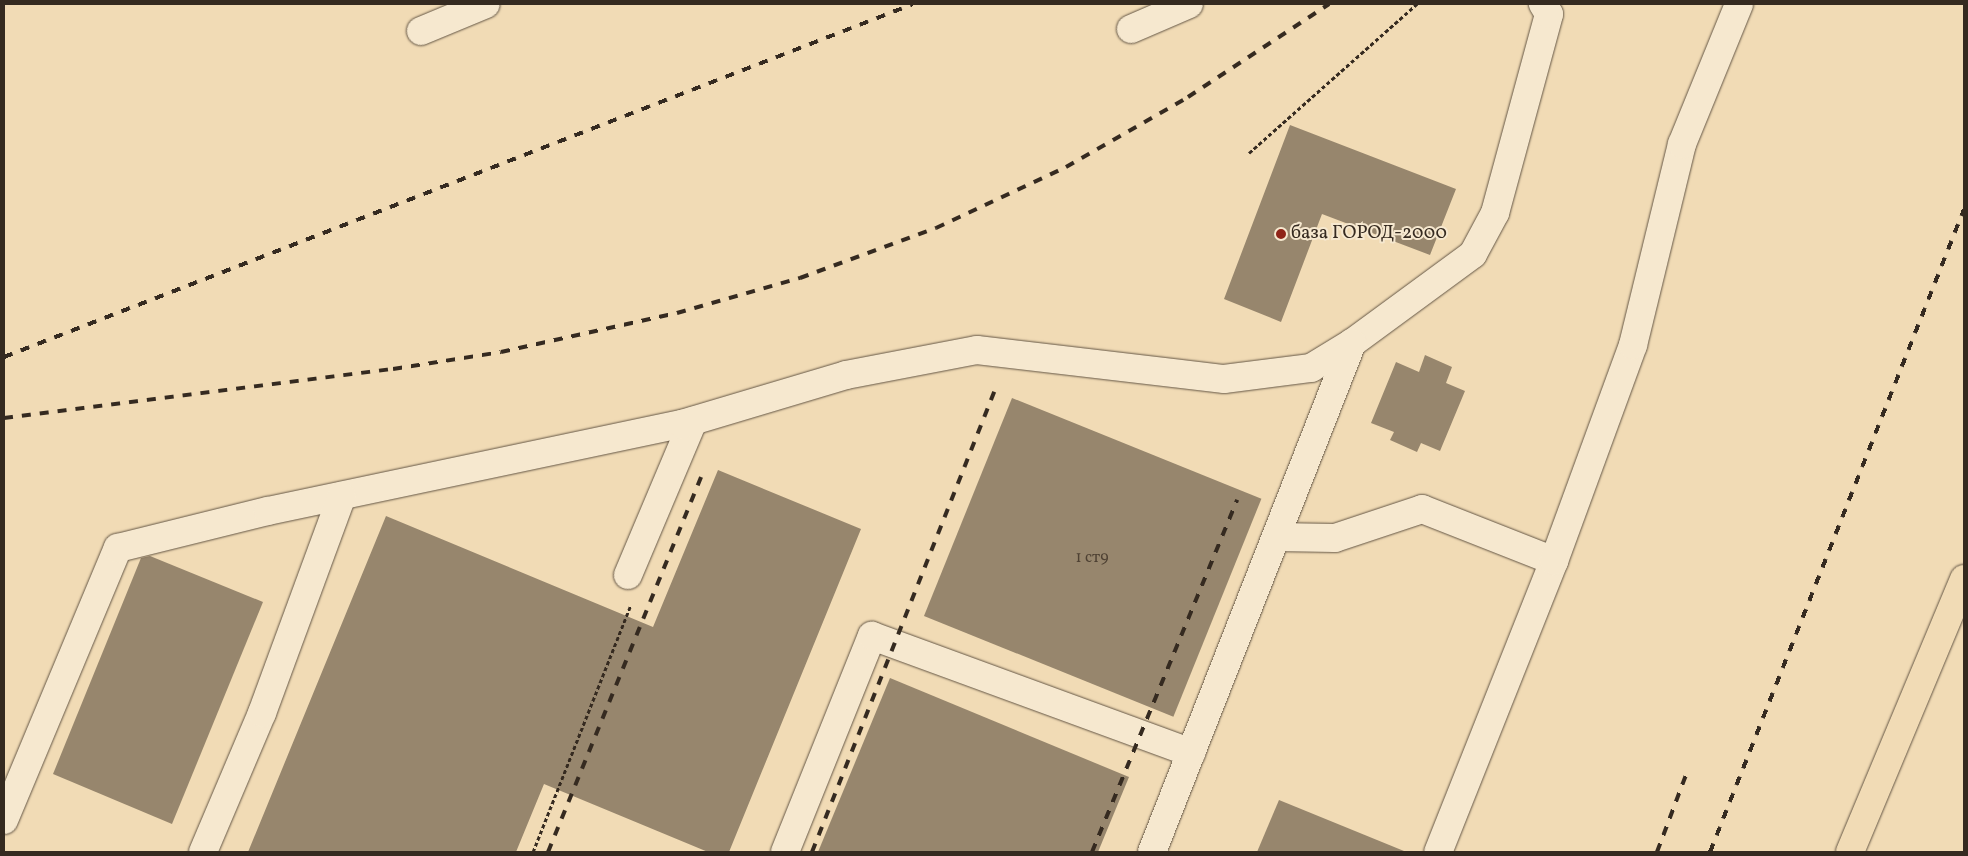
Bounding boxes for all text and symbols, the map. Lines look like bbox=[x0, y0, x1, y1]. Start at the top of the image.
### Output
place label: база ГОРОД-2000 bbox=[1291, 223, 1447, 245]
marker: база ГОРОД-2000 bbox=[1275, 228, 1287, 240]
house number: 1 ст9 bbox=[1076, 548, 1108, 568]

